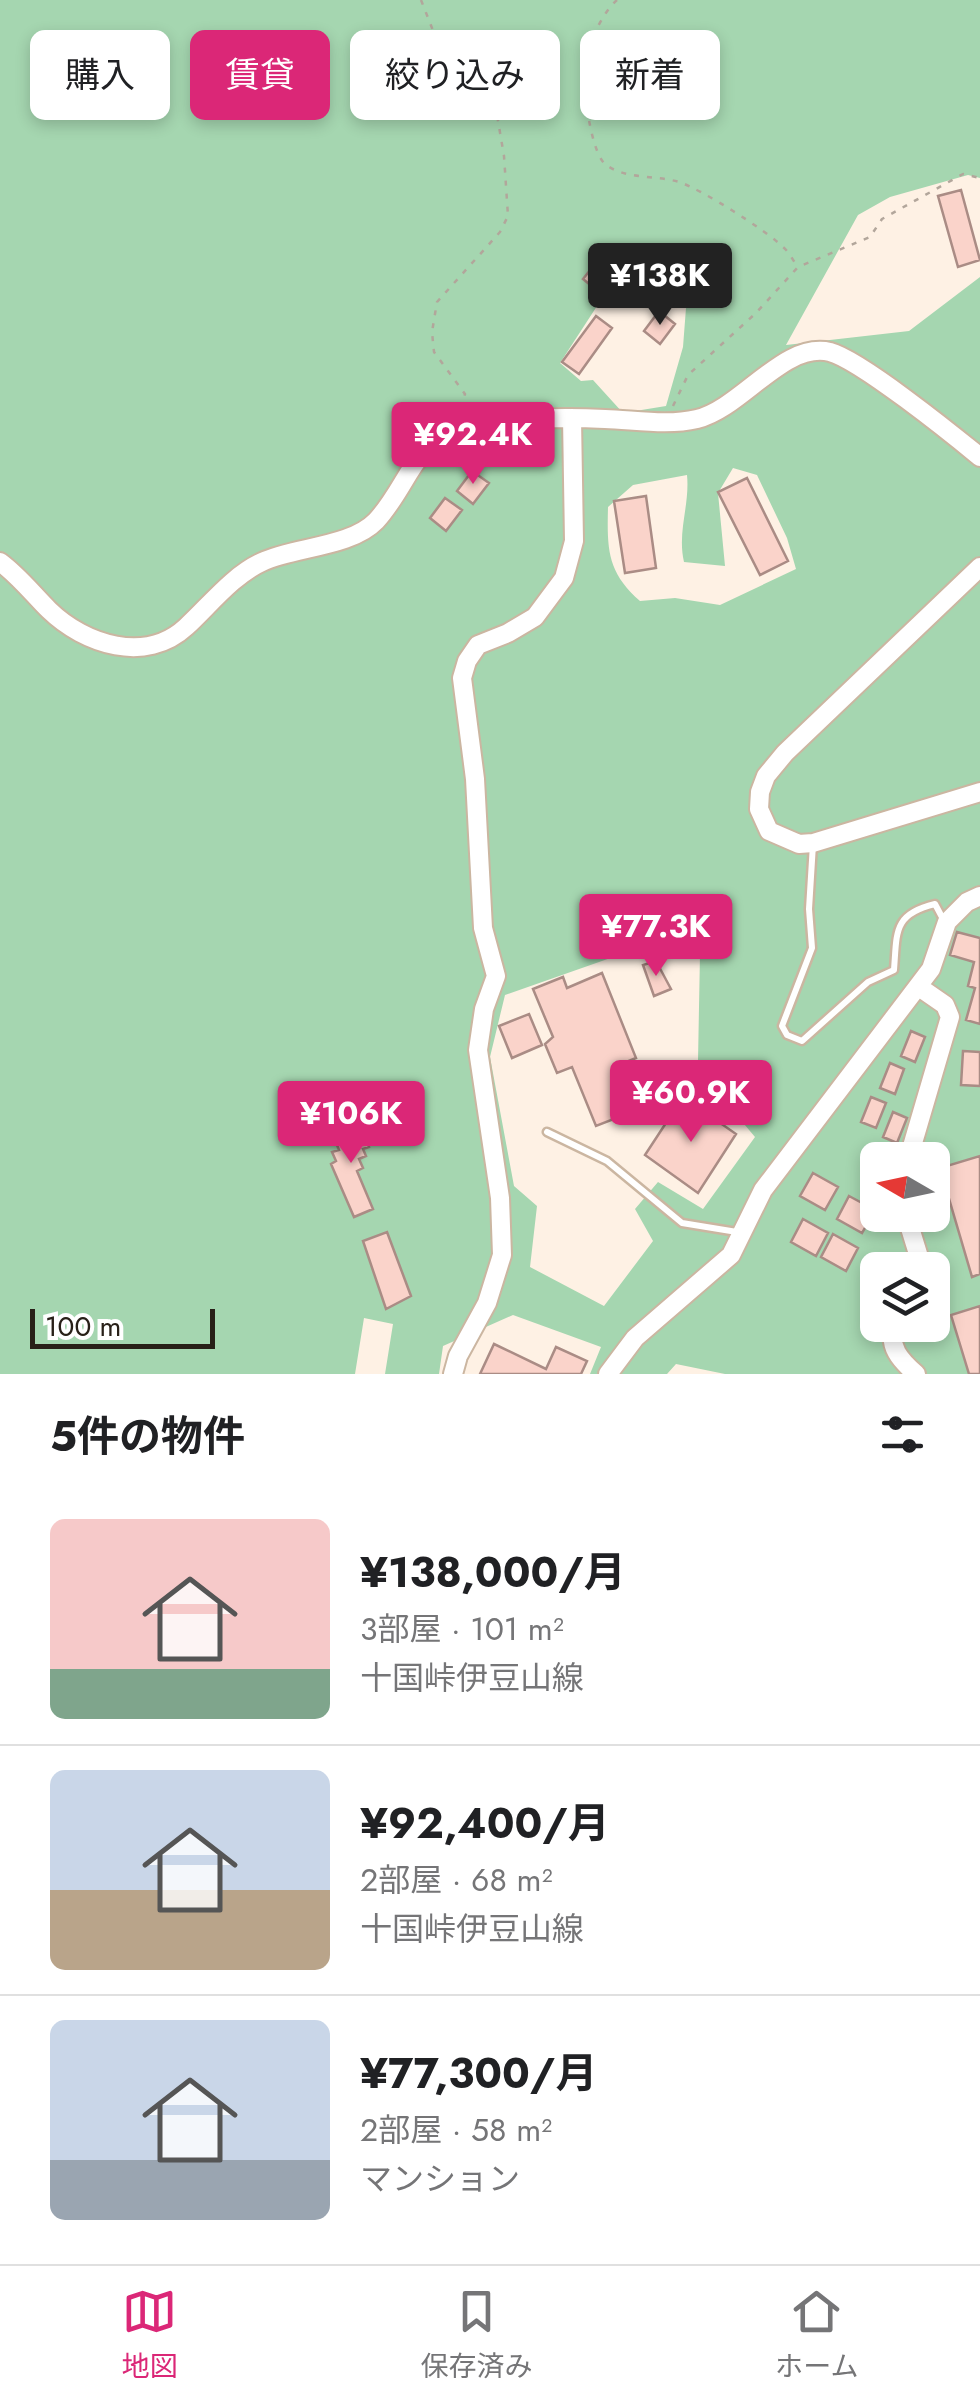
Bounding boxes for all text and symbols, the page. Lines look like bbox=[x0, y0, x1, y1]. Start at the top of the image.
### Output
chip: 購入 bbox=[30, 30, 170, 120]
chip: 賃貸 bbox=[190, 30, 330, 120]
chip: 絞り込み bbox=[350, 30, 560, 120]
chip: 新着 bbox=[580, 30, 720, 120]
pin: ¥138K bbox=[590, 243, 730, 328]
text: ¥138K bbox=[610, 252, 710, 298]
pin: ¥92.4K bbox=[392, 402, 554, 487]
text: ¥92.4K bbox=[414, 411, 532, 457]
pin: ¥77.3K bbox=[575, 894, 737, 979]
text: ¥77.3K bbox=[601, 903, 711, 949]
pin: ¥60.9K bbox=[610, 1060, 772, 1145]
text: ¥60.9K bbox=[632, 1069, 750, 1115]
pin: ¥106K bbox=[281, 1081, 421, 1166]
text: ¥106K bbox=[300, 1090, 402, 1136]
north arrow bbox=[860, 1142, 950, 1232]
map controls bbox=[860, 1142, 950, 1342]
button: layers bbox=[860, 1252, 950, 1342]
scale bar bbox=[30, 1304, 215, 1348]
text: 100 m bbox=[45, 1306, 121, 1347]
text: 5件の物件 bbox=[50, 1406, 245, 1467]
icon: filters bbox=[875, 1407, 930, 1462]
text: ¥138,000/月 bbox=[360, 1542, 626, 1603]
icon: home bbox=[130, 1559, 250, 1679]
text: 3部屋 · 101 m² bbox=[360, 1606, 564, 1652]
text: 十国峠伊豆山線 bbox=[360, 1655, 584, 1701]
text: ¥92,400/月 bbox=[360, 1793, 610, 1854]
icon: home bbox=[130, 1810, 250, 1930]
text: 2部屋 · 68 m² bbox=[360, 1857, 553, 1903]
text: 十国峠伊豆山線 bbox=[360, 1906, 584, 1952]
text: ¥77,300/月 bbox=[360, 2043, 597, 2104]
icon: home bbox=[130, 2060, 250, 2180]
text: 2部屋 · 58 m² bbox=[360, 2107, 552, 2153]
text: マンション bbox=[360, 2156, 520, 2202]
tab: 地図 bbox=[121, 2284, 177, 2387]
tab: 保存済み bbox=[420, 2284, 532, 2387]
tab: ホーム bbox=[775, 2284, 859, 2387]

